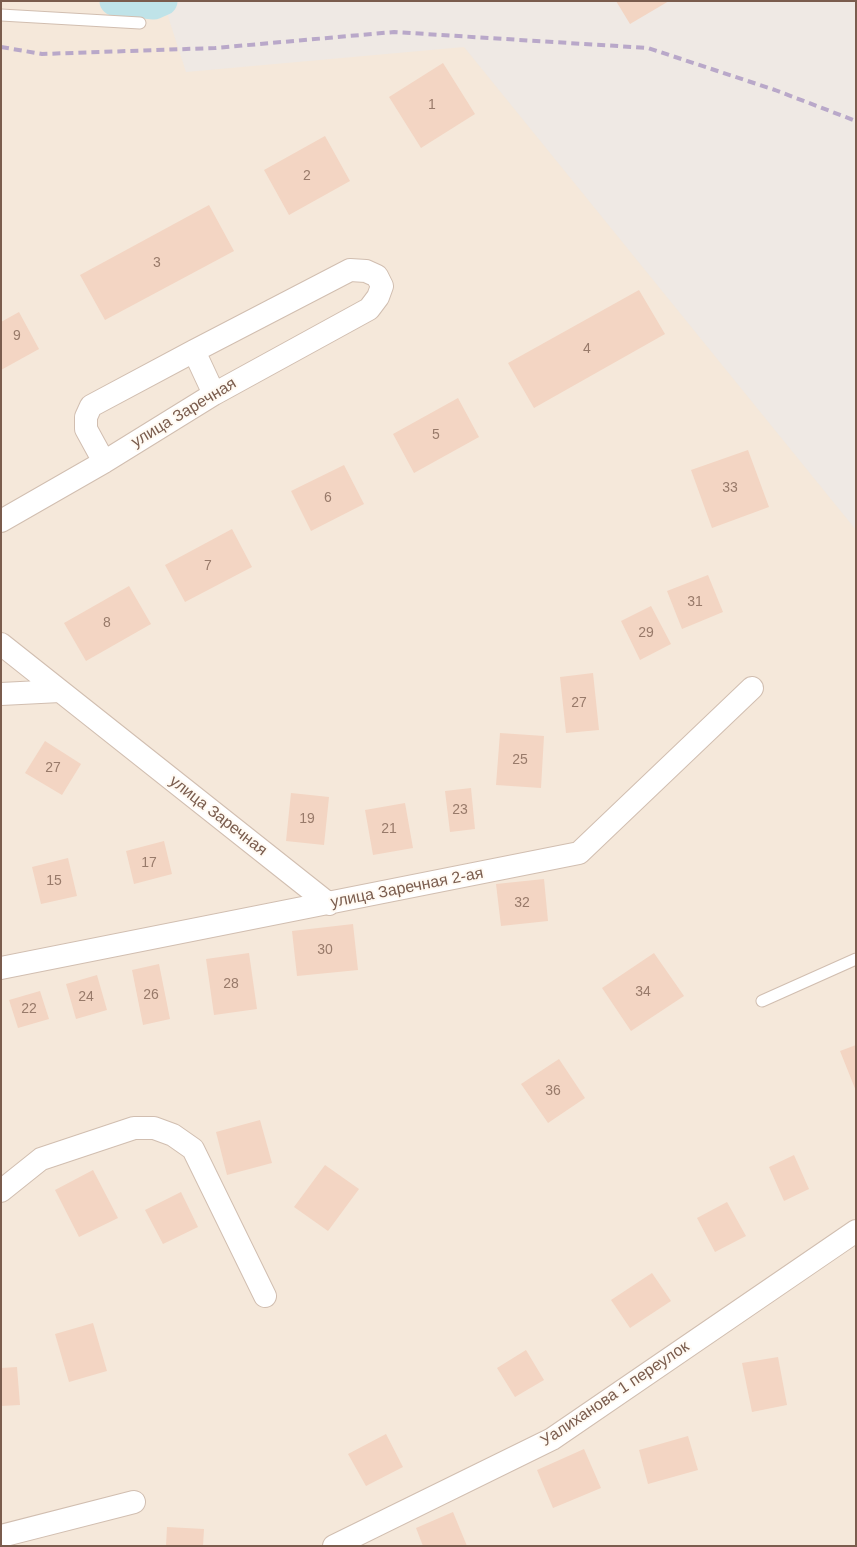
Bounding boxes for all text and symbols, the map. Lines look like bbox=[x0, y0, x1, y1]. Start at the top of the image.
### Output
house number: 1 bbox=[428, 97, 436, 113]
house number: 2 bbox=[303, 168, 311, 184]
house number: 3 bbox=[153, 255, 161, 271]
house number: 9 bbox=[13, 328, 21, 344]
house number: 4 bbox=[583, 341, 591, 357]
street label: улица Заречная bbox=[128, 374, 240, 452]
house number: 5 bbox=[432, 427, 440, 443]
house number: 33 bbox=[722, 480, 738, 496]
house number: 6 bbox=[324, 490, 332, 506]
house number: 7 bbox=[204, 558, 212, 574]
house number: 31 bbox=[687, 594, 703, 610]
house number: 8 bbox=[103, 615, 111, 631]
house number: 29 bbox=[638, 625, 654, 641]
house number: 27 bbox=[571, 695, 587, 711]
house number: 25 bbox=[512, 752, 528, 768]
house number: 27 bbox=[45, 760, 61, 776]
street label: улица Заречная bbox=[165, 772, 271, 860]
house number: 23 bbox=[452, 802, 468, 818]
house number: 19 bbox=[299, 811, 315, 827]
house number: 21 bbox=[381, 821, 397, 837]
house number: 17 bbox=[141, 855, 157, 871]
street label: улица Заречная 2-ая bbox=[329, 864, 485, 912]
house number: 15 bbox=[46, 873, 62, 889]
house number: 32 bbox=[514, 895, 530, 911]
house number: 30 bbox=[317, 942, 333, 958]
house number: 28 bbox=[223, 976, 239, 992]
house number: 34 bbox=[635, 984, 651, 1000]
house number: 26 bbox=[143, 987, 159, 1003]
house number: 24 bbox=[78, 989, 94, 1005]
house number: 22 bbox=[21, 1001, 37, 1017]
house number: 36 bbox=[545, 1083, 561, 1099]
street label: Уалиханова 1 переулок bbox=[537, 1337, 693, 1451]

